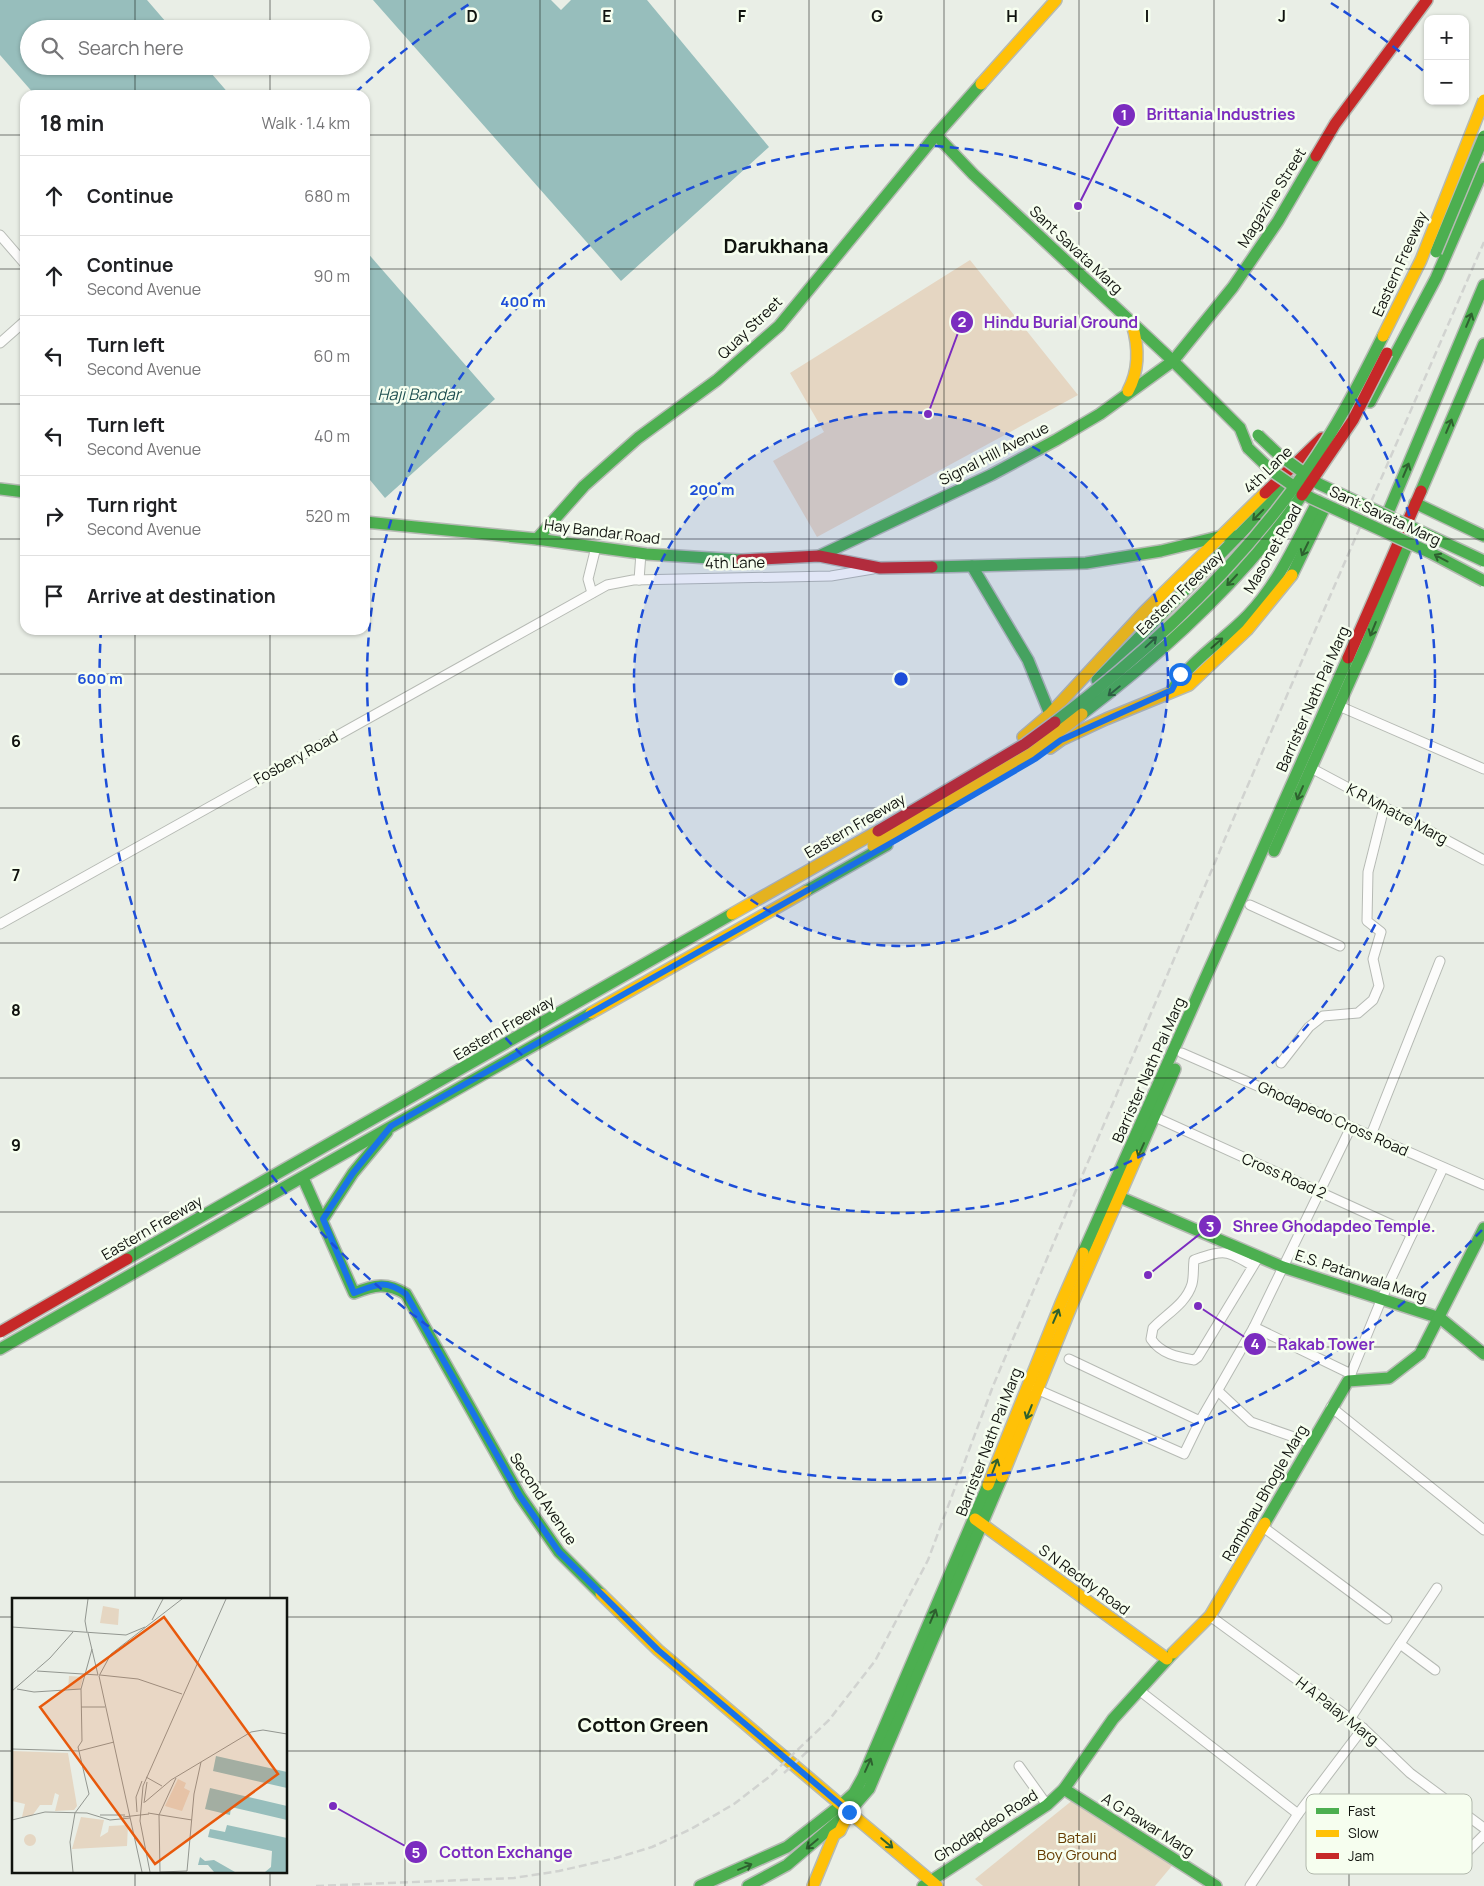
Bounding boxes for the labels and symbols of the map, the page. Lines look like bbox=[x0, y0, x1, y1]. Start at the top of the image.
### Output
text: D bbox=[466, 5, 478, 27]
text: E bbox=[602, 5, 612, 27]
text: F bbox=[738, 5, 747, 27]
text: G bbox=[871, 5, 883, 27]
text: H bbox=[1006, 5, 1018, 27]
text: I bbox=[1145, 5, 1149, 27]
text: J bbox=[1278, 5, 1286, 27]
callout: Brittania Industries bbox=[1111, 99, 1305, 130]
text: Brittania Industries bbox=[1146, 103, 1296, 125]
text: 1 bbox=[1121, 104, 1127, 125]
street label: Magazine Street bbox=[1232, 144, 1311, 252]
street label: Sant Savata Marg bbox=[1025, 201, 1128, 298]
street label: Eastern Freeway bbox=[1367, 208, 1432, 320]
district label: Darukhana bbox=[724, 232, 828, 259]
text: 400 m bbox=[500, 291, 546, 312]
street label: Quay Street bbox=[713, 291, 787, 364]
callout: Hindu Burial Ground bbox=[949, 307, 1149, 338]
text: 2 bbox=[958, 311, 967, 332]
text: Hindu Burial Ground bbox=[984, 311, 1138, 333]
one-way arrow bbox=[1465, 313, 1474, 328]
water label: Haji Bandar bbox=[377, 383, 463, 405]
street label: Signal Hill Avenue bbox=[935, 417, 1052, 490]
one-way arrow bbox=[1444, 419, 1454, 434]
street label: 4th Lane bbox=[1239, 441, 1297, 498]
one-way arrow bbox=[1401, 463, 1411, 478]
text: 200 m bbox=[689, 479, 735, 500]
street label: Sant Savata Marg bbox=[1326, 481, 1444, 551]
street label: Masonet Road bbox=[1239, 500, 1307, 597]
one-way arrow bbox=[1252, 509, 1264, 521]
street label: Hay Bandar Road bbox=[543, 514, 661, 549]
one-way arrow bbox=[1300, 541, 1309, 556]
street label: Eastern Freeway bbox=[1132, 546, 1228, 640]
street label: 4th Lane bbox=[705, 551, 766, 574]
one-way arrow bbox=[1434, 553, 1449, 562]
one-way arrow bbox=[1227, 573, 1238, 586]
one-way arrow bbox=[1367, 621, 1377, 636]
street label: Barrister Nath Pai Marg bbox=[1271, 623, 1354, 775]
one-way arrow bbox=[1144, 636, 1157, 648]
one-way arrow bbox=[1210, 637, 1223, 648]
route start bbox=[1169, 663, 1192, 686]
text: 600 m bbox=[77, 668, 123, 689]
centre of rings bbox=[892, 670, 910, 688]
one-way arrow bbox=[1108, 685, 1121, 696]
street label: Fosbery Road bbox=[250, 726, 342, 789]
text: 6 bbox=[11, 730, 21, 752]
street label: K R Mhatre Marg bbox=[1343, 778, 1452, 849]
one-way arrow bbox=[1294, 785, 1304, 800]
street label: Eastern Freeway bbox=[800, 788, 909, 863]
text: 7 bbox=[12, 864, 20, 886]
street label: Eastern Freeway bbox=[449, 990, 558, 1065]
street label: Barrister Nath Pai Marg bbox=[1107, 994, 1190, 1146]
text: 8 bbox=[11, 999, 21, 1021]
street label: Ghodapedo Cross Road bbox=[1254, 1076, 1412, 1161]
text: 9 bbox=[11, 1134, 21, 1156]
one-way arrow bbox=[1135, 1142, 1145, 1157]
street label: Cross Road 2 bbox=[1239, 1148, 1330, 1204]
street label: Eastern Freeway bbox=[97, 1190, 206, 1265]
callout: Shree Ghodapdeo Temple. bbox=[1198, 1211, 1446, 1242]
text: Shree Ghodapdeo Temple. bbox=[1232, 1215, 1436, 1237]
text: 3 bbox=[1206, 1216, 1214, 1237]
street label: E.S. Patanwala Marg bbox=[1293, 1244, 1430, 1307]
one-way arrow bbox=[1051, 1309, 1061, 1324]
callout: Rakab Tower bbox=[1243, 1329, 1385, 1360]
text: 4 bbox=[1250, 1333, 1260, 1354]
text: Rakab Tower bbox=[1277, 1333, 1375, 1355]
street label: Barrister Nath Pai Marg bbox=[950, 1364, 1027, 1519]
one-way arrow bbox=[1024, 1404, 1034, 1419]
street label: Rambhau Bhogle Marg bbox=[1217, 1421, 1312, 1565]
street label: Second Avenue bbox=[505, 1448, 582, 1549]
one-way arrow bbox=[991, 1459, 1000, 1475]
street label: S N Reddy Road bbox=[1034, 1539, 1134, 1620]
inset map bbox=[12, 1598, 288, 1874]
one-way arrow bbox=[929, 1609, 938, 1624]
street label: H A Palay Marg bbox=[1291, 1672, 1383, 1750]
district label: Cotton Green bbox=[578, 1711, 708, 1738]
one-way arrow bbox=[863, 1758, 873, 1773]
street label: Ghodapdeo Road bbox=[930, 1784, 1042, 1867]
street label: A G Pawar Marg bbox=[1098, 1788, 1199, 1861]
legend bbox=[1306, 1794, 1472, 1874]
route end bbox=[838, 1801, 861, 1824]
text: Fast bbox=[1348, 1801, 1376, 1820]
text: Slow bbox=[1348, 1823, 1379, 1842]
park label: Batali Boy Ground bbox=[1037, 1827, 1117, 1865]
callout: Cotton Exchange bbox=[404, 1837, 582, 1868]
one-way arrow bbox=[881, 1837, 894, 1848]
one-way arrow bbox=[806, 1838, 819, 1849]
text: Cotton Exchange bbox=[439, 1841, 573, 1863]
text: 5 bbox=[412, 1842, 421, 1863]
text: Jam bbox=[1348, 1846, 1374, 1865]
one-way arrow bbox=[737, 1862, 752, 1871]

